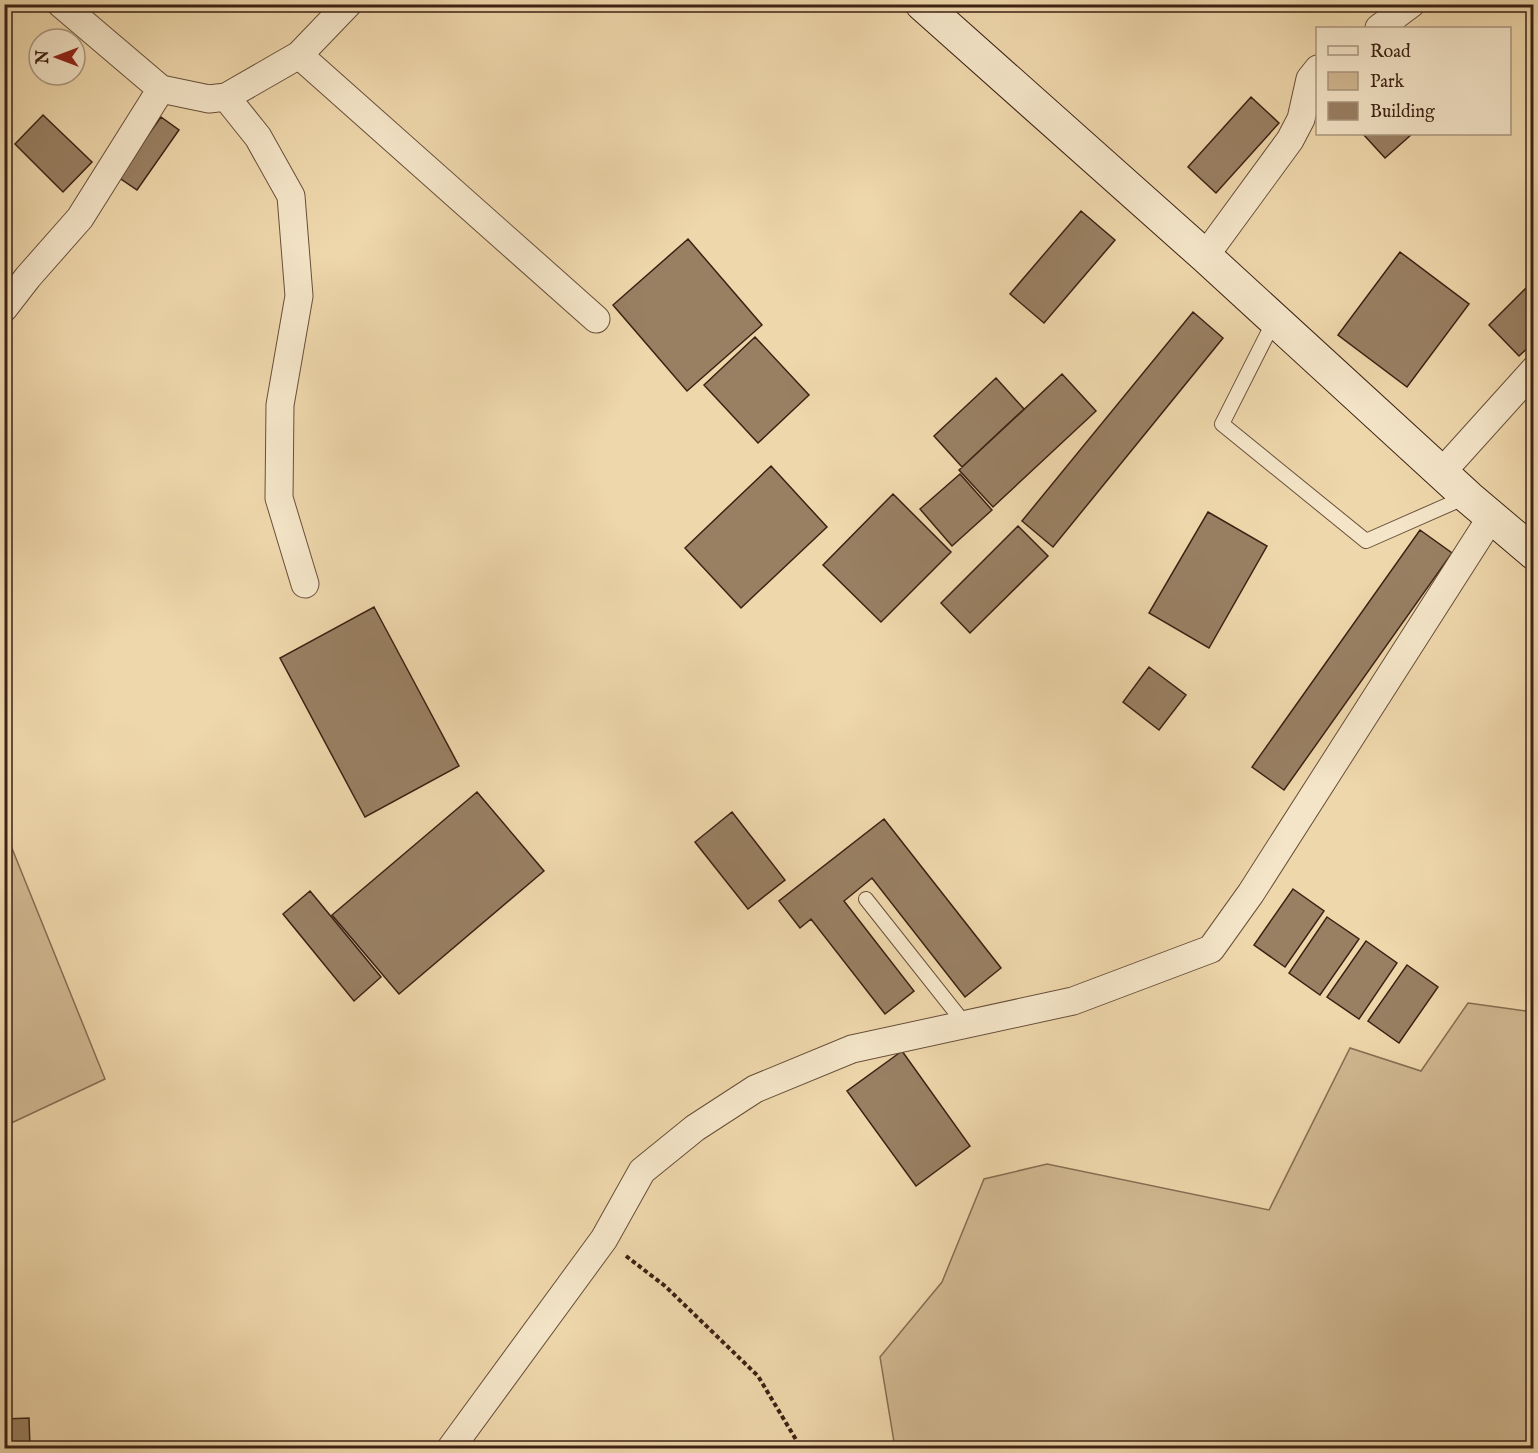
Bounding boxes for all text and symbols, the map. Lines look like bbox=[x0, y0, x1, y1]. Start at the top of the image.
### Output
north arrow bbox=[27, 27, 87, 87]
legend bbox=[1316, 27, 1511, 135]
text: Road bbox=[1370, 41, 1411, 64]
text: N bbox=[34, 50, 54, 65]
text: Park bbox=[1370, 71, 1405, 94]
text: Building bbox=[1370, 101, 1435, 124]

